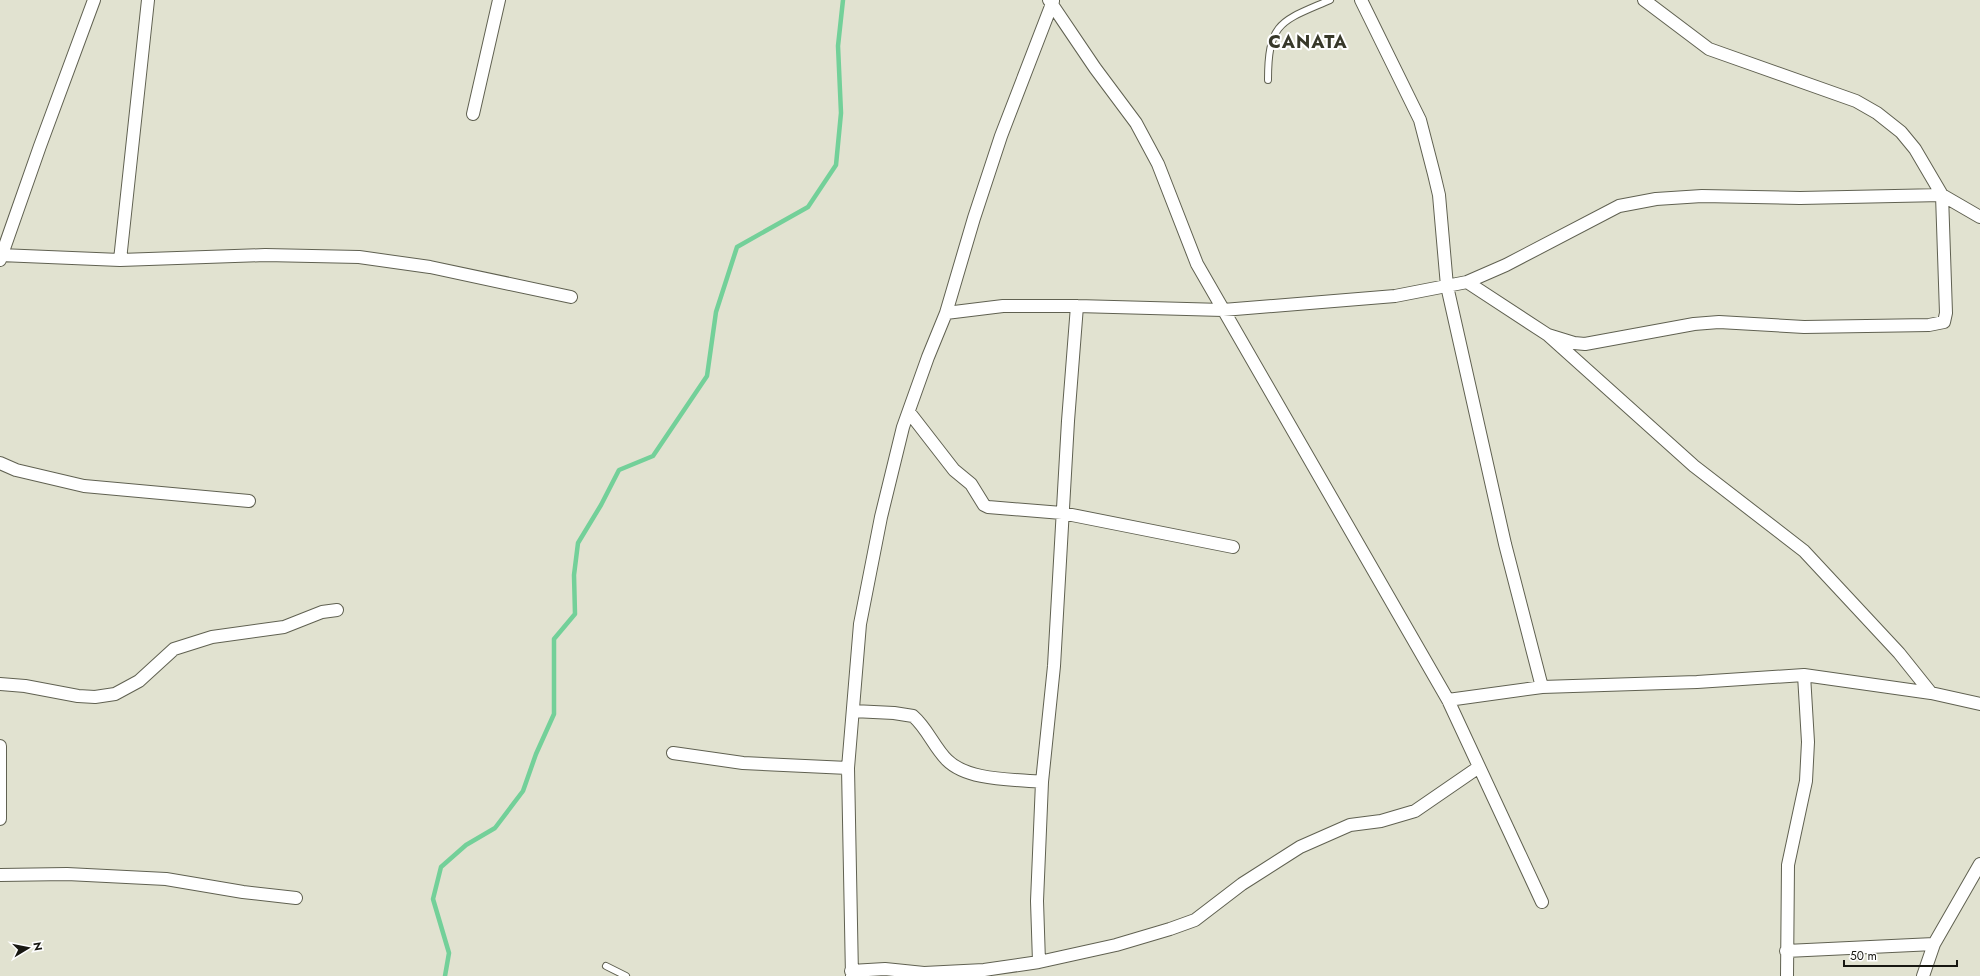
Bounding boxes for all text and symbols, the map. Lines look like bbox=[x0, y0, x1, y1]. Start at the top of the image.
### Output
district label: CANATA bbox=[1268, 29, 1348, 55]
north arrow bbox=[8, 928, 48, 968]
text: N bbox=[29, 941, 46, 952]
scale bar bbox=[1844, 942, 1957, 968]
text: 50 m bbox=[1850, 947, 1877, 965]

